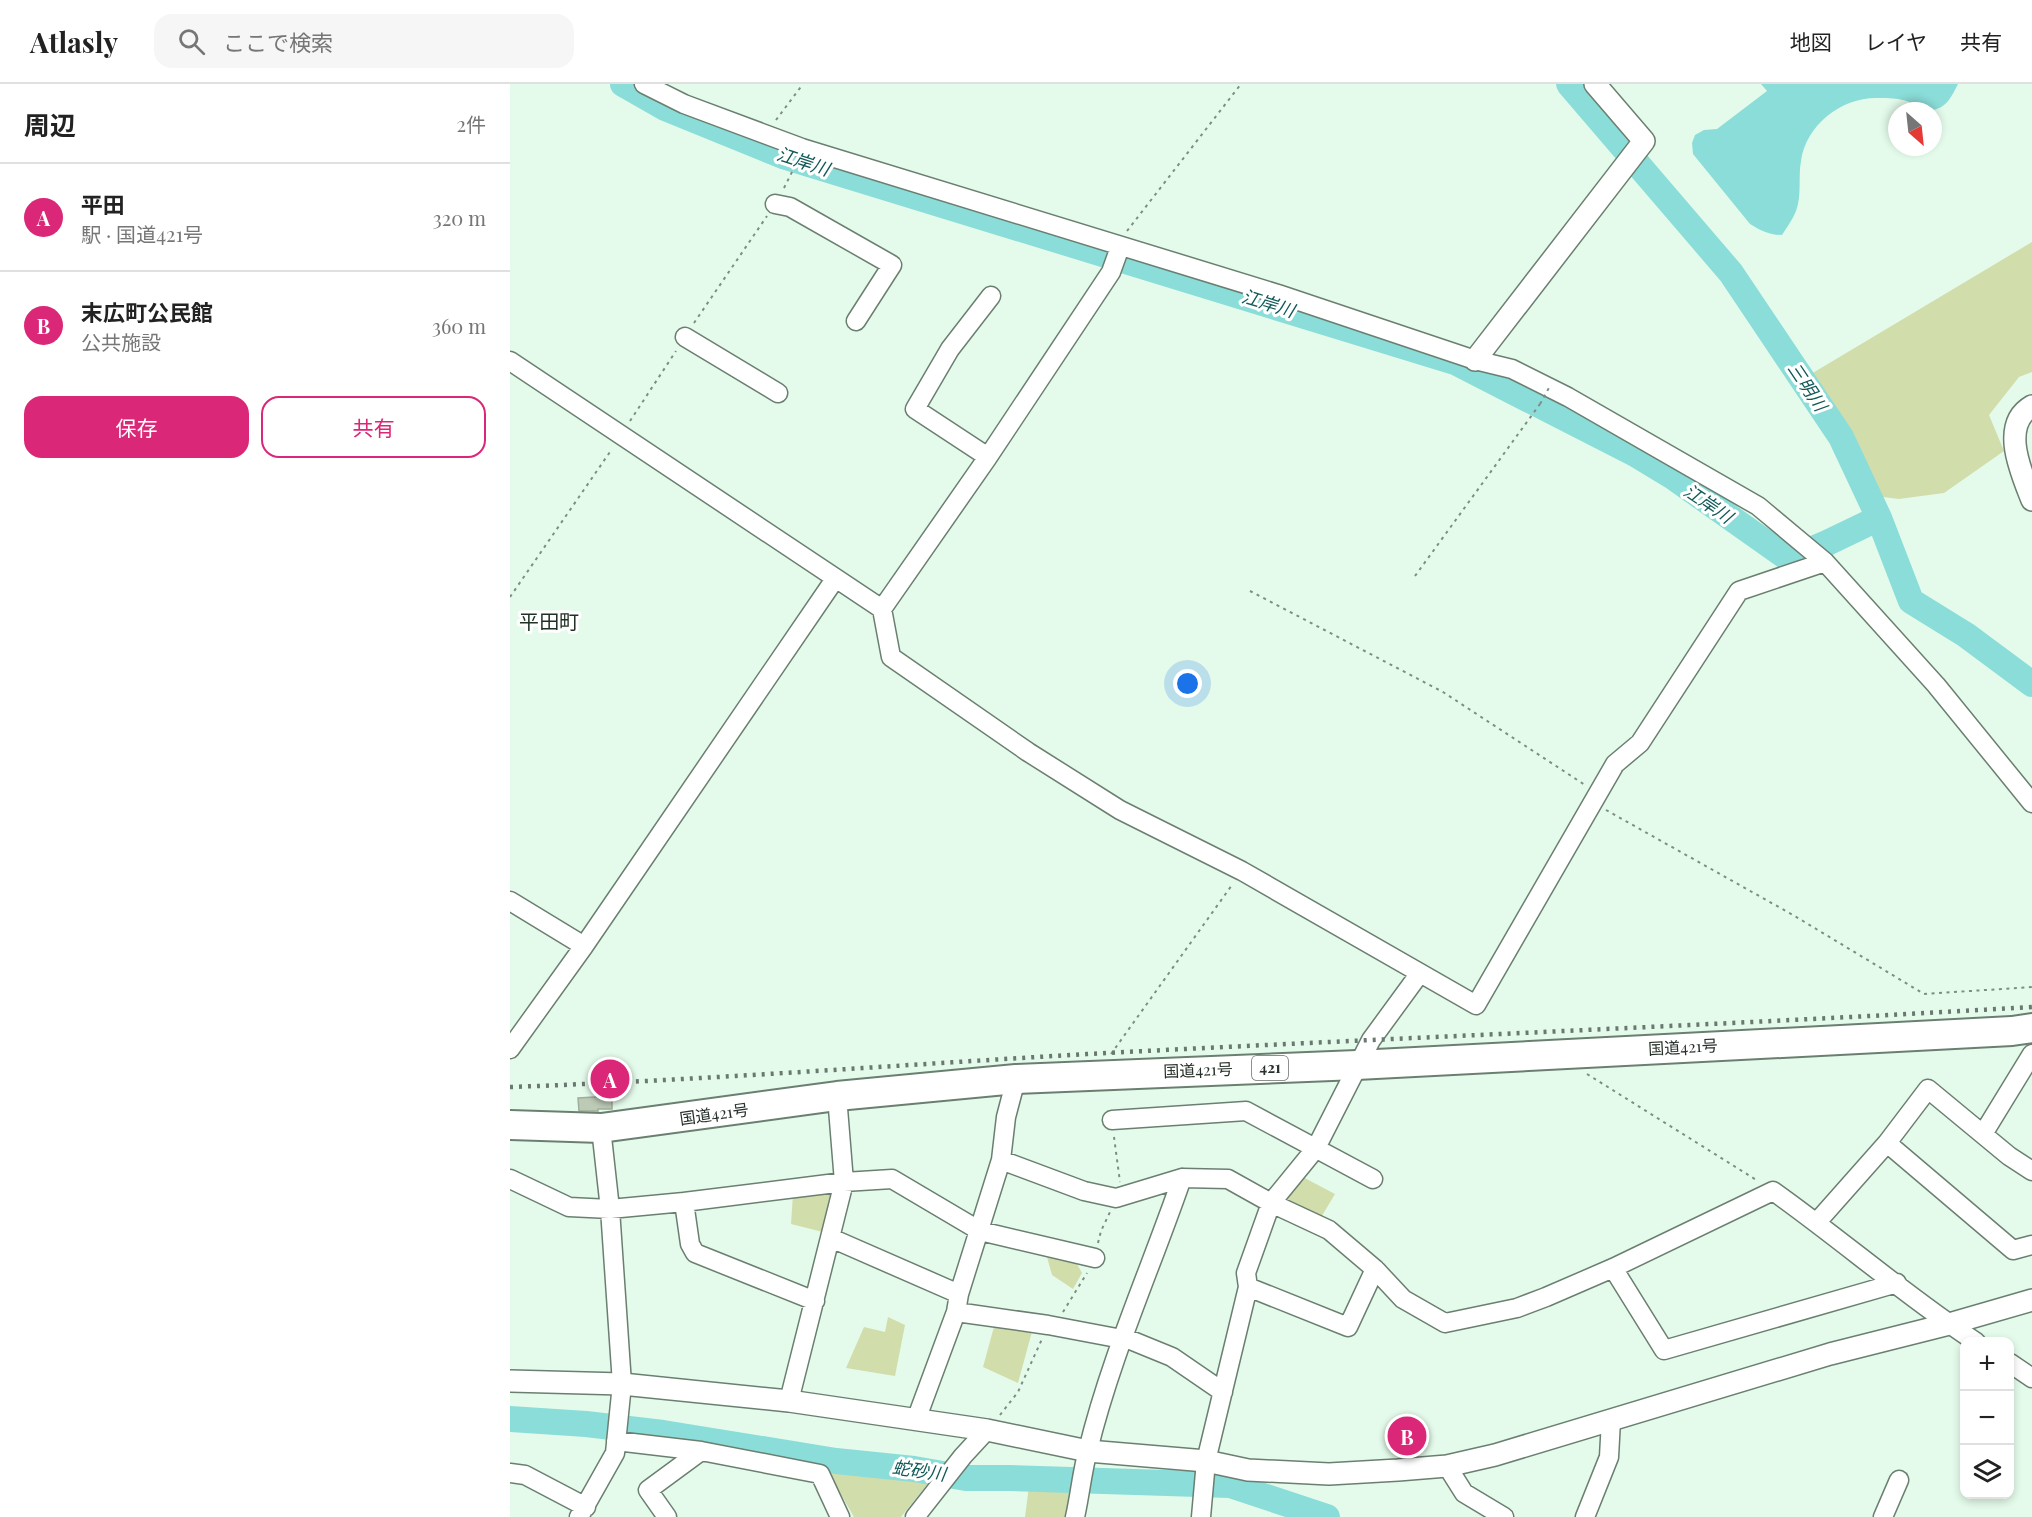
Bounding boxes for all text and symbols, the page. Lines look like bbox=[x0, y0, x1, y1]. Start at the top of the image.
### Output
search box bbox=[154, 14, 574, 68]
text: Atlasly bbox=[30, 23, 118, 60]
icon: search bbox=[175, 25, 208, 58]
text: ここで検索 bbox=[223, 27, 333, 57]
text: 地図 bbox=[1790, 27, 1832, 55]
text: レイヤ bbox=[1865, 27, 1927, 55]
text: 共有 bbox=[1960, 27, 2002, 55]
north arrow bbox=[1888, 102, 1942, 156]
text: 周辺 bbox=[24, 107, 76, 142]
text: 2件 bbox=[456, 110, 486, 137]
water label: 江岸川 bbox=[774, 141, 835, 181]
text: 平田 bbox=[81, 189, 125, 219]
text: A bbox=[37, 204, 50, 231]
text: 320 m bbox=[433, 204, 486, 231]
text: 駅 · 国道421号 bbox=[81, 220, 203, 247]
water label: 江岸川 bbox=[1239, 284, 1300, 323]
text: 末広町公民館 bbox=[81, 297, 213, 327]
text: B bbox=[37, 312, 50, 339]
text: 360 m bbox=[432, 312, 486, 339]
text: 公共施設 bbox=[81, 328, 161, 355]
water label: 三明川 bbox=[1783, 357, 1834, 417]
button: 保存 bbox=[24, 396, 249, 458]
button: 共有 bbox=[261, 396, 486, 458]
water label: 江岸川 bbox=[1679, 478, 1739, 529]
district label: 平田町 bbox=[519, 607, 579, 634]
your location bbox=[1173, 669, 1202, 698]
street label: 国道421号 bbox=[1648, 1034, 1718, 1059]
pin: A bbox=[590, 1056, 630, 1102]
road number: 421 bbox=[1252, 1056, 1288, 1080]
street label: 国道421号 bbox=[1163, 1058, 1233, 1081]
street label: 国道421号 bbox=[678, 1098, 750, 1129]
map controls bbox=[1960, 1337, 2014, 1499]
button: + bbox=[1960, 1337, 2014, 1391]
button: − bbox=[1960, 1391, 2014, 1445]
pin: B bbox=[1388, 1414, 1426, 1458]
button: layers bbox=[1960, 1445, 2014, 1499]
water label: 蛇砂川 bbox=[891, 1454, 950, 1486]

